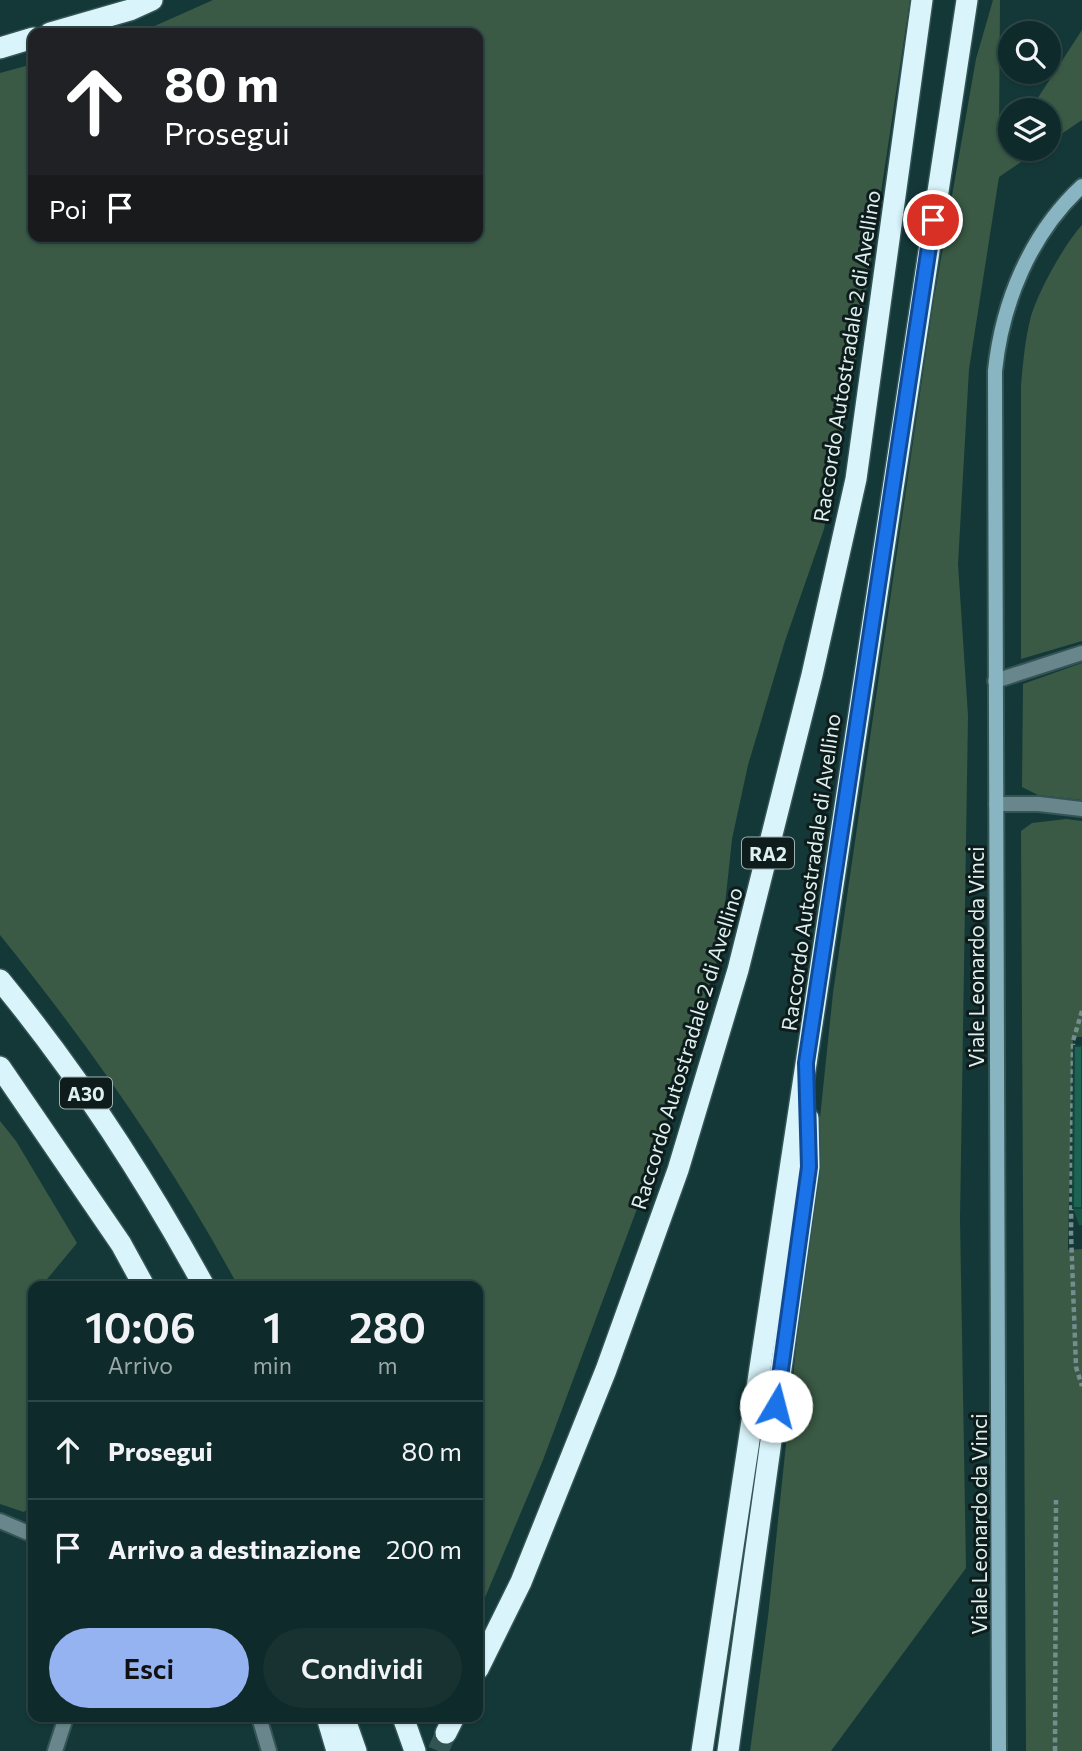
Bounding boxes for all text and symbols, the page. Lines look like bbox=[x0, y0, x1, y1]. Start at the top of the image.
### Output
map controls bbox=[998, 21, 1061, 161]
button: search bbox=[998, 21, 1061, 84]
text: 80 m bbox=[164, 52, 279, 112]
icon: ahead bbox=[49, 56, 140, 147]
button: layers bbox=[998, 98, 1061, 161]
text: Prosegui bbox=[164, 112, 290, 152]
street label: Raccordo Autostradale 2 di Avellino bbox=[807, 188, 885, 524]
icon: arrive bbox=[101, 189, 139, 227]
pin bbox=[903, 190, 963, 250]
text: Poi bbox=[49, 193, 87, 224]
icon: arrive bbox=[914, 201, 952, 239]
street label: Raccordo Autostradale di Avellino bbox=[775, 712, 845, 1032]
road number: RA2 bbox=[742, 838, 794, 868]
street label: Viale Leonardo da Vinci bbox=[963, 846, 988, 1068]
street label: Raccordo Autostradale 2 di Avellino bbox=[625, 884, 747, 1212]
road number: A30 bbox=[60, 1078, 112, 1108]
text: 10:06 bbox=[85, 1300, 196, 1352]
text: 1 bbox=[263, 1300, 282, 1352]
text: 280 bbox=[349, 1300, 426, 1352]
text: Arrivo bbox=[108, 1351, 173, 1379]
text: min bbox=[253, 1351, 292, 1379]
text: m bbox=[377, 1351, 397, 1379]
position arrow bbox=[739, 1369, 813, 1443]
street label: Viale Leonardo da Vinci bbox=[966, 1413, 991, 1635]
icon: ahead bbox=[49, 1431, 87, 1469]
text: Prosegui bbox=[108, 1435, 213, 1466]
text: 80 m bbox=[402, 1435, 462, 1466]
icon: arrive bbox=[49, 1529, 87, 1567]
text: Arrivo a destinazione bbox=[108, 1533, 361, 1564]
text: 200 m bbox=[386, 1533, 462, 1564]
button: Esci bbox=[49, 1628, 249, 1708]
button: Condividi bbox=[263, 1628, 462, 1708]

